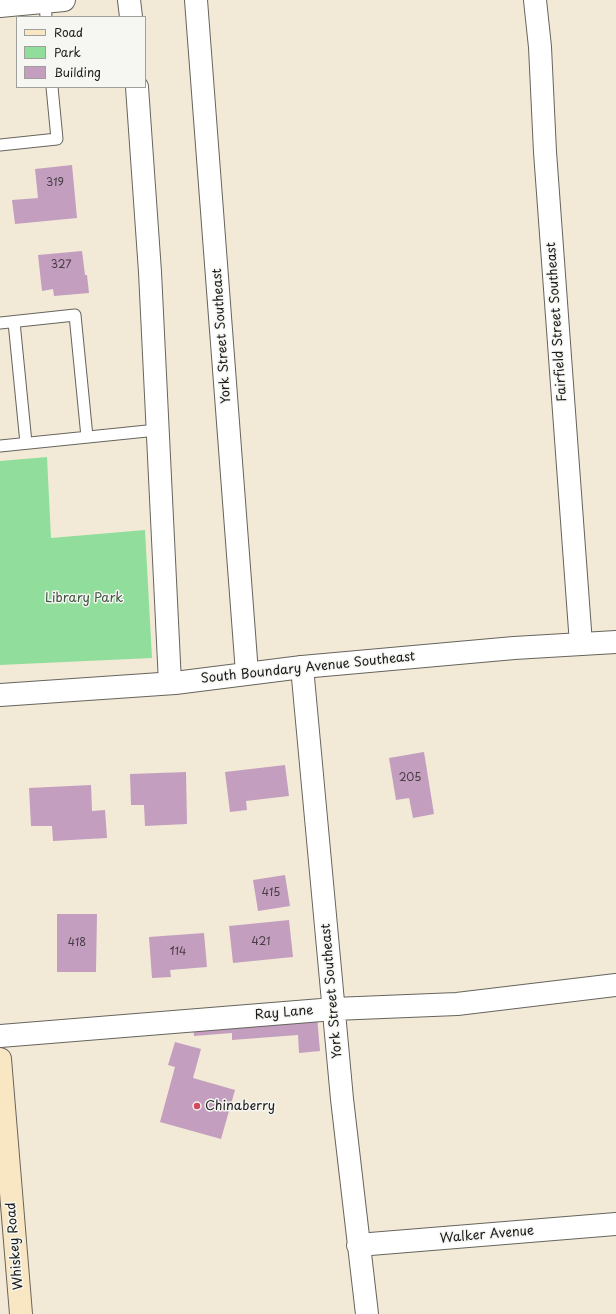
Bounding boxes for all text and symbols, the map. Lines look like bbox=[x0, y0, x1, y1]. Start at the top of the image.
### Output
legend bbox=[16, 16, 146, 88]
text: Road bbox=[54, 23, 83, 41]
text: Park bbox=[54, 43, 81, 61]
text: Building bbox=[54, 63, 101, 81]
house number: 319 bbox=[46, 176, 64, 190]
street label: Fairfield Street Southeast bbox=[544, 242, 570, 402]
house number: 327 bbox=[51, 258, 71, 272]
street label: York Street Southeast bbox=[209, 268, 235, 404]
park label: Library Park bbox=[45, 590, 123, 606]
street label: South Boundary Avenue Southeast bbox=[200, 649, 416, 687]
house number: 205 bbox=[399, 771, 421, 785]
house number: 415 bbox=[262, 886, 280, 900]
street label: York Street Southeast bbox=[318, 923, 346, 1059]
house number: 421 bbox=[252, 935, 270, 949]
house number: 418 bbox=[68, 936, 86, 950]
house number: 114 bbox=[170, 945, 186, 959]
street label: Ray Lane bbox=[254, 1003, 314, 1023]
place label: Chinaberry bbox=[205, 1098, 275, 1114]
marker: Chinaberry bbox=[192, 1101, 202, 1111]
street label: Whiskey Road bbox=[3, 1202, 27, 1290]
street label: Walker Avenue bbox=[439, 1223, 535, 1247]

